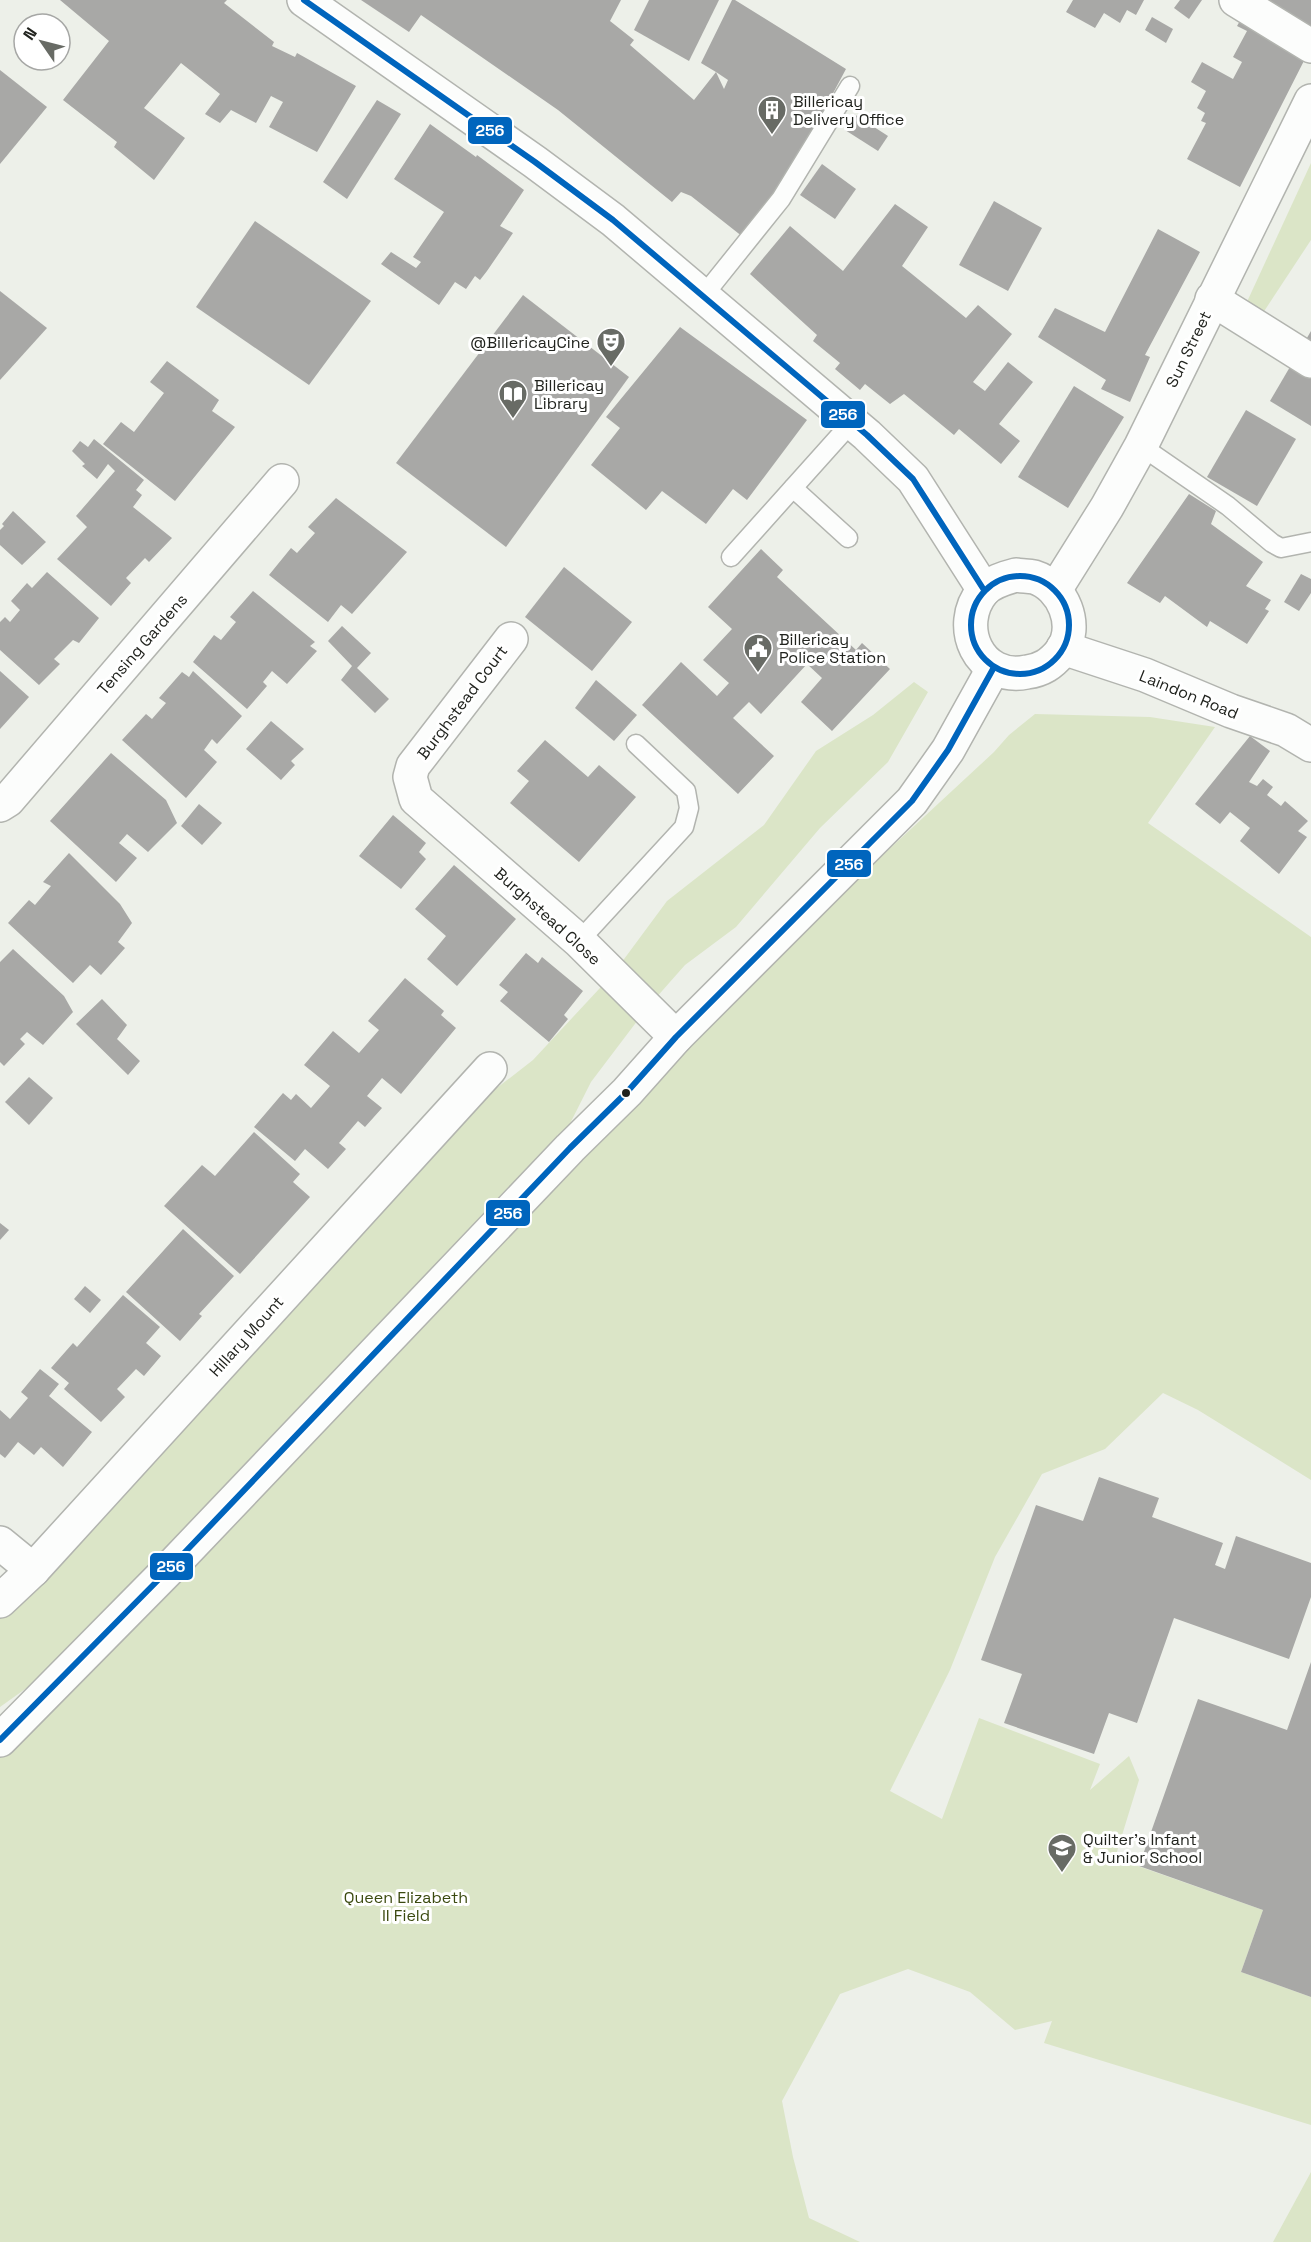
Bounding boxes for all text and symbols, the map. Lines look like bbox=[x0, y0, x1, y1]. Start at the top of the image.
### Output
north arrow bbox=[12, 12, 72, 72]
text: N bbox=[18, 23, 42, 44]
place label: Billericay Delivery Office bbox=[793, 91, 904, 130]
building icon: Billericay Delivery Office bbox=[756, 94, 788, 136]
line badge: 256 bbox=[467, 116, 513, 145]
text: 256 bbox=[476, 120, 505, 141]
street label: Sun Street bbox=[1161, 308, 1216, 391]
theatre icon: @BillericayCine bbox=[595, 326, 627, 368]
place label: @BillericayCine bbox=[470, 332, 590, 353]
place label: Billericay Library bbox=[534, 375, 604, 414]
library icon: Billericay Library bbox=[497, 378, 529, 420]
line badge: 256 bbox=[820, 400, 866, 429]
text: 256 bbox=[829, 404, 858, 425]
street label: Tensing Gardens bbox=[93, 589, 192, 699]
place label: Billericay Police Station bbox=[779, 629, 886, 668]
public building icon: Billericay Police Station bbox=[742, 632, 774, 674]
street label: Burghstead Court bbox=[413, 641, 512, 764]
street label: Laindon Road bbox=[1136, 665, 1241, 724]
line badge: 256 bbox=[826, 849, 872, 878]
text: 256 bbox=[835, 854, 864, 875]
street label: Burghstead Close bbox=[490, 863, 605, 970]
unlabelled marker bbox=[620, 1087, 632, 1099]
line badge: 256 bbox=[485, 1199, 531, 1227]
text: 256 bbox=[494, 1203, 523, 1224]
street label: Hillary Mount bbox=[204, 1291, 288, 1381]
line badge: 256 bbox=[149, 1552, 194, 1581]
text: 256 bbox=[157, 1556, 186, 1577]
place label: Quilter's Infant & Junior School bbox=[1083, 1829, 1202, 1868]
school or university icon: Quilter's Infant & Junior School bbox=[1046, 1832, 1078, 1874]
park label: Queen Elizabeth II Field bbox=[344, 1887, 468, 1926]

